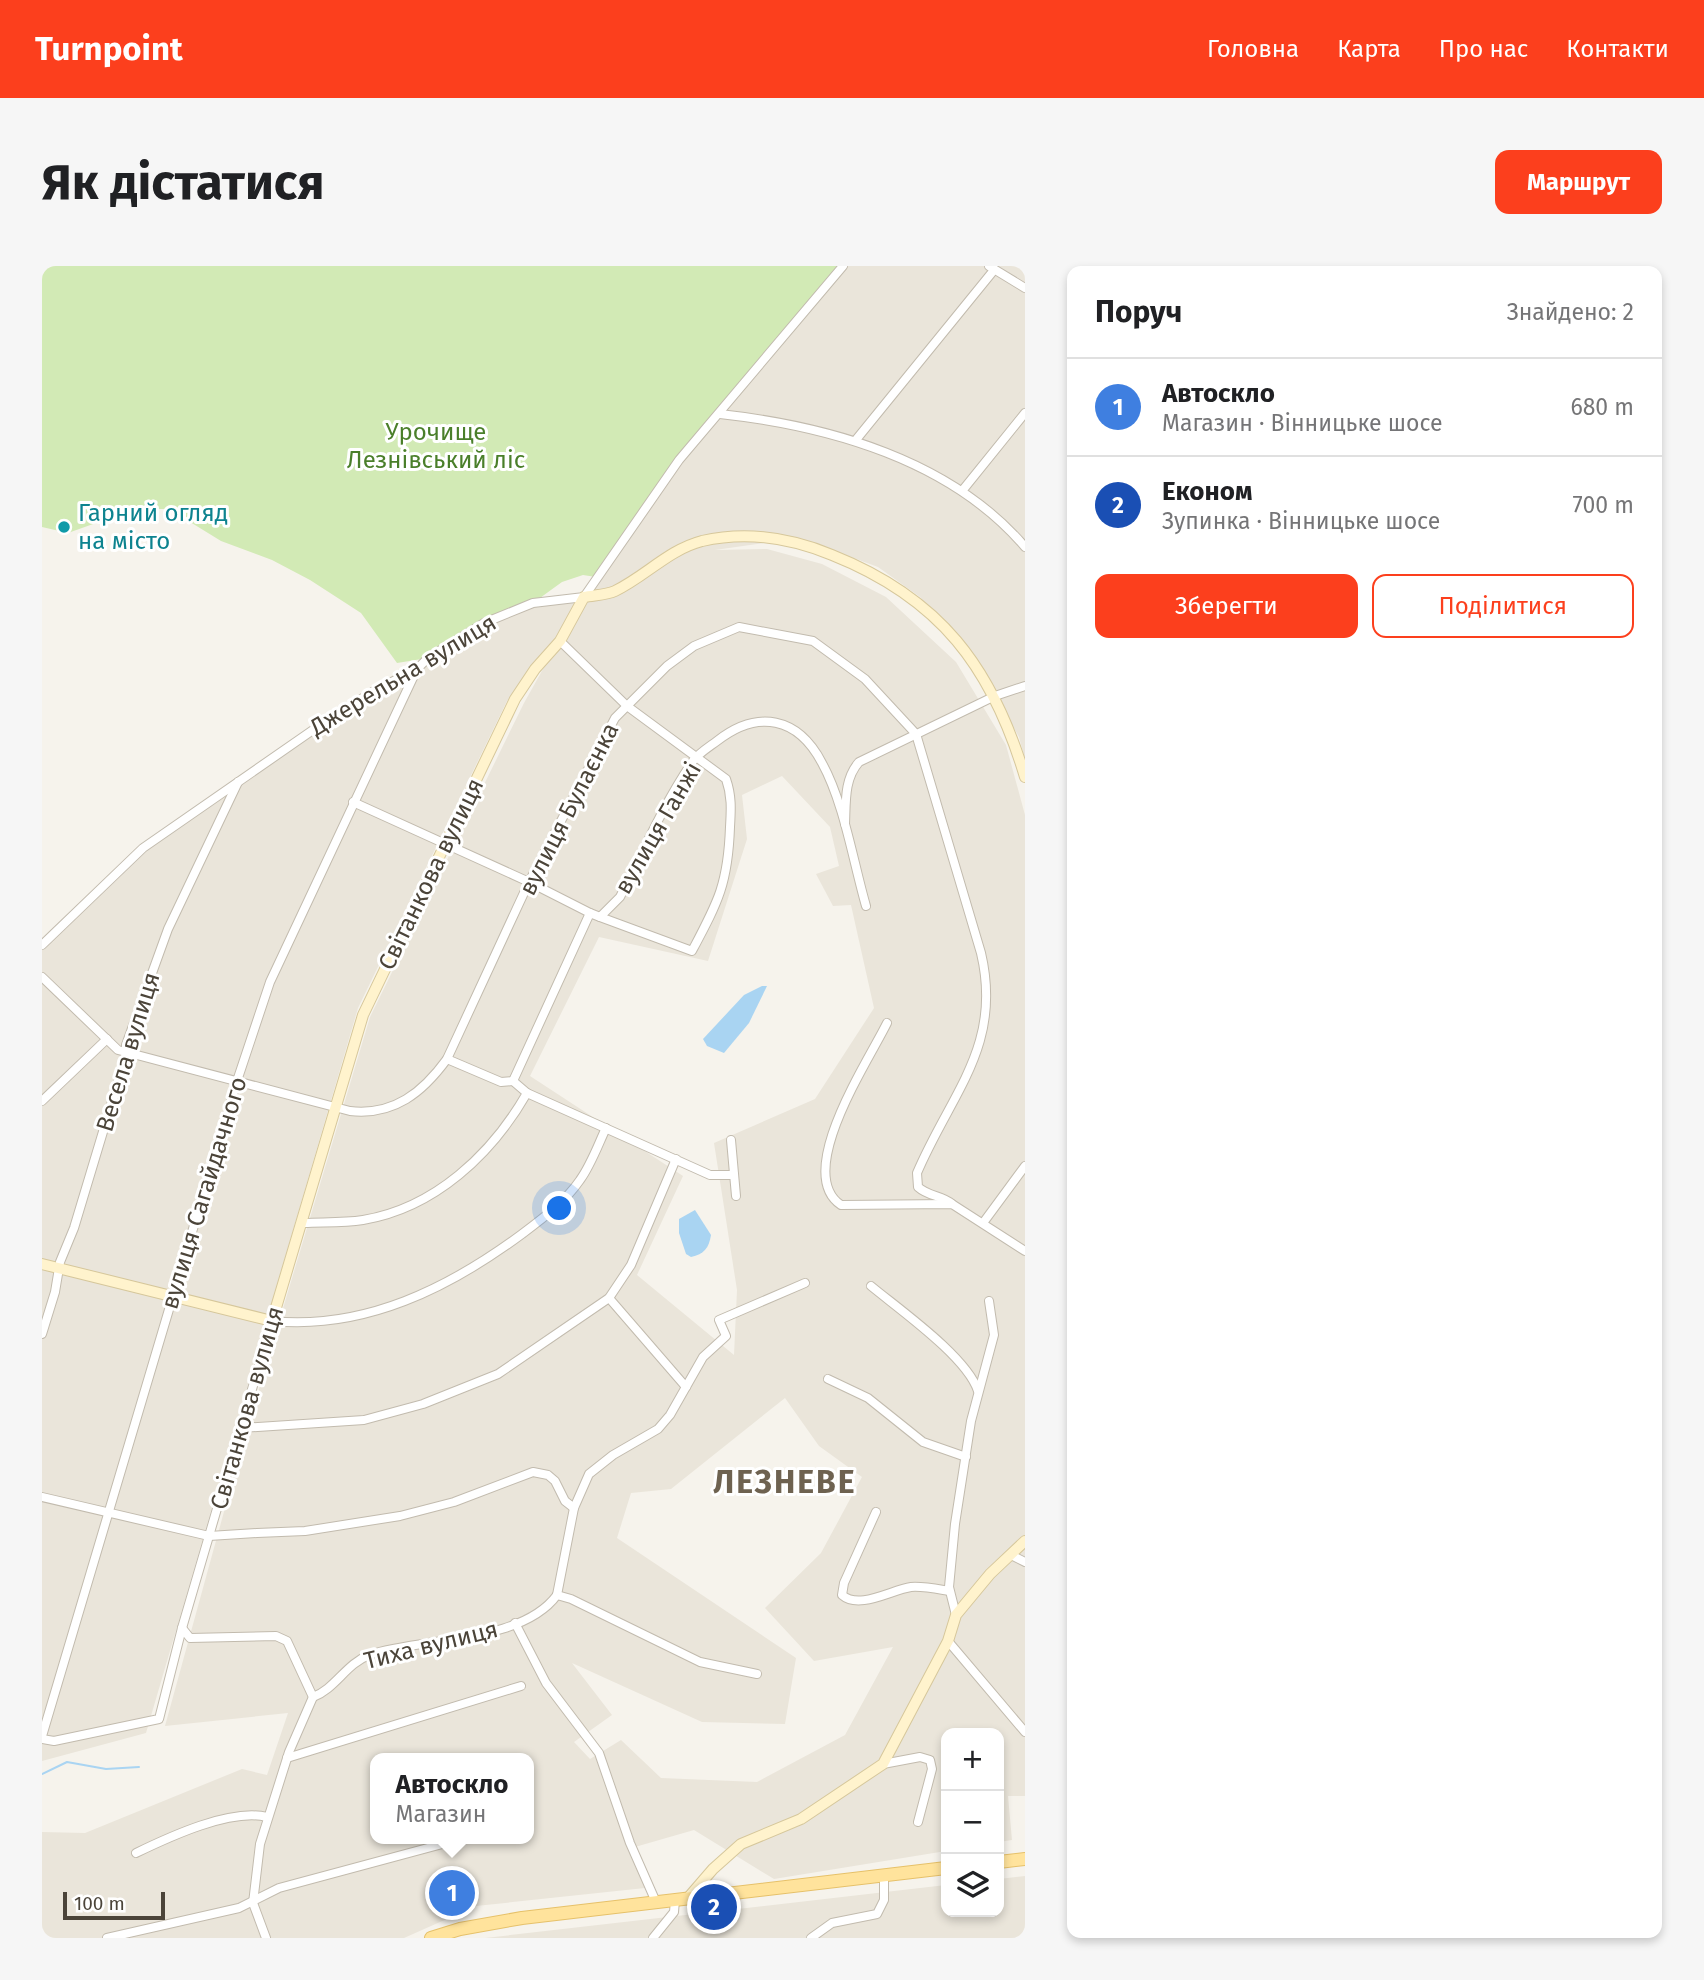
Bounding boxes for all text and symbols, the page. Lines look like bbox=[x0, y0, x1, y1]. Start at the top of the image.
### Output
text: Turnpoint bbox=[35, 29, 183, 69]
text: Головна bbox=[1207, 35, 1299, 63]
text: Карта bbox=[1337, 35, 1401, 63]
text: Про нас bbox=[1439, 35, 1528, 63]
text: Контакти bbox=[1566, 35, 1669, 63]
button: Маршрут bbox=[1495, 150, 1662, 214]
text: Як дістатися bbox=[42, 153, 325, 212]
text: Поруч bbox=[1095, 294, 1182, 330]
text: Знайдено: 2 bbox=[1507, 298, 1634, 326]
text: Автоскло bbox=[1162, 378, 1275, 409]
text: 1 bbox=[1113, 393, 1123, 421]
text: 680 m bbox=[1570, 393, 1634, 421]
text: Магазин · Вінницьке шосе bbox=[1162, 409, 1443, 437]
park label: Урочище Лезнівський ліс bbox=[347, 418, 525, 474]
text: Економ bbox=[1162, 476, 1252, 507]
text: 2 bbox=[1112, 491, 1124, 519]
text: 700 m bbox=[1573, 491, 1634, 519]
place label: Гарний огляд на місто bbox=[78, 499, 228, 555]
text: Зупинка · Вінницьке шосе bbox=[1162, 507, 1440, 535]
marker: Гарний огляд на місто bbox=[56, 519, 72, 535]
button: Зберегти bbox=[1095, 574, 1358, 638]
button: Поділитися bbox=[1372, 574, 1634, 638]
street label: Джерельна вулиця bbox=[304, 608, 501, 742]
street label: вулиця Булаєнка bbox=[513, 718, 625, 900]
street label: вулиця Ганжі bbox=[609, 757, 707, 899]
street label: Світанкова вулиця bbox=[372, 774, 490, 974]
street label: Весела вулиця bbox=[90, 969, 166, 1135]
street label: вулиця Сагайдачного bbox=[155, 1074, 253, 1312]
your location bbox=[542, 1191, 576, 1225]
street label: Світанкова вулиця bbox=[205, 1303, 289, 1513]
district label: ЛЕЗНЕВЕ bbox=[713, 1463, 857, 1501]
street label: Тиха вулиця bbox=[361, 1615, 501, 1675]
map controls bbox=[941, 1728, 1004, 1917]
button: + bbox=[941, 1728, 1004, 1791]
popup bbox=[370, 1753, 534, 1844]
text: Автоскло bbox=[396, 1769, 508, 1800]
button: − bbox=[941, 1791, 1004, 1854]
text: Магазин bbox=[396, 1800, 486, 1828]
button: layers bbox=[941, 1854, 1004, 1917]
pin: 1 bbox=[429, 1867, 475, 1919]
pin: 2 bbox=[691, 1881, 737, 1933]
scale bar bbox=[63, 1889, 164, 1921]
text: 100 m bbox=[74, 1892, 125, 1915]

